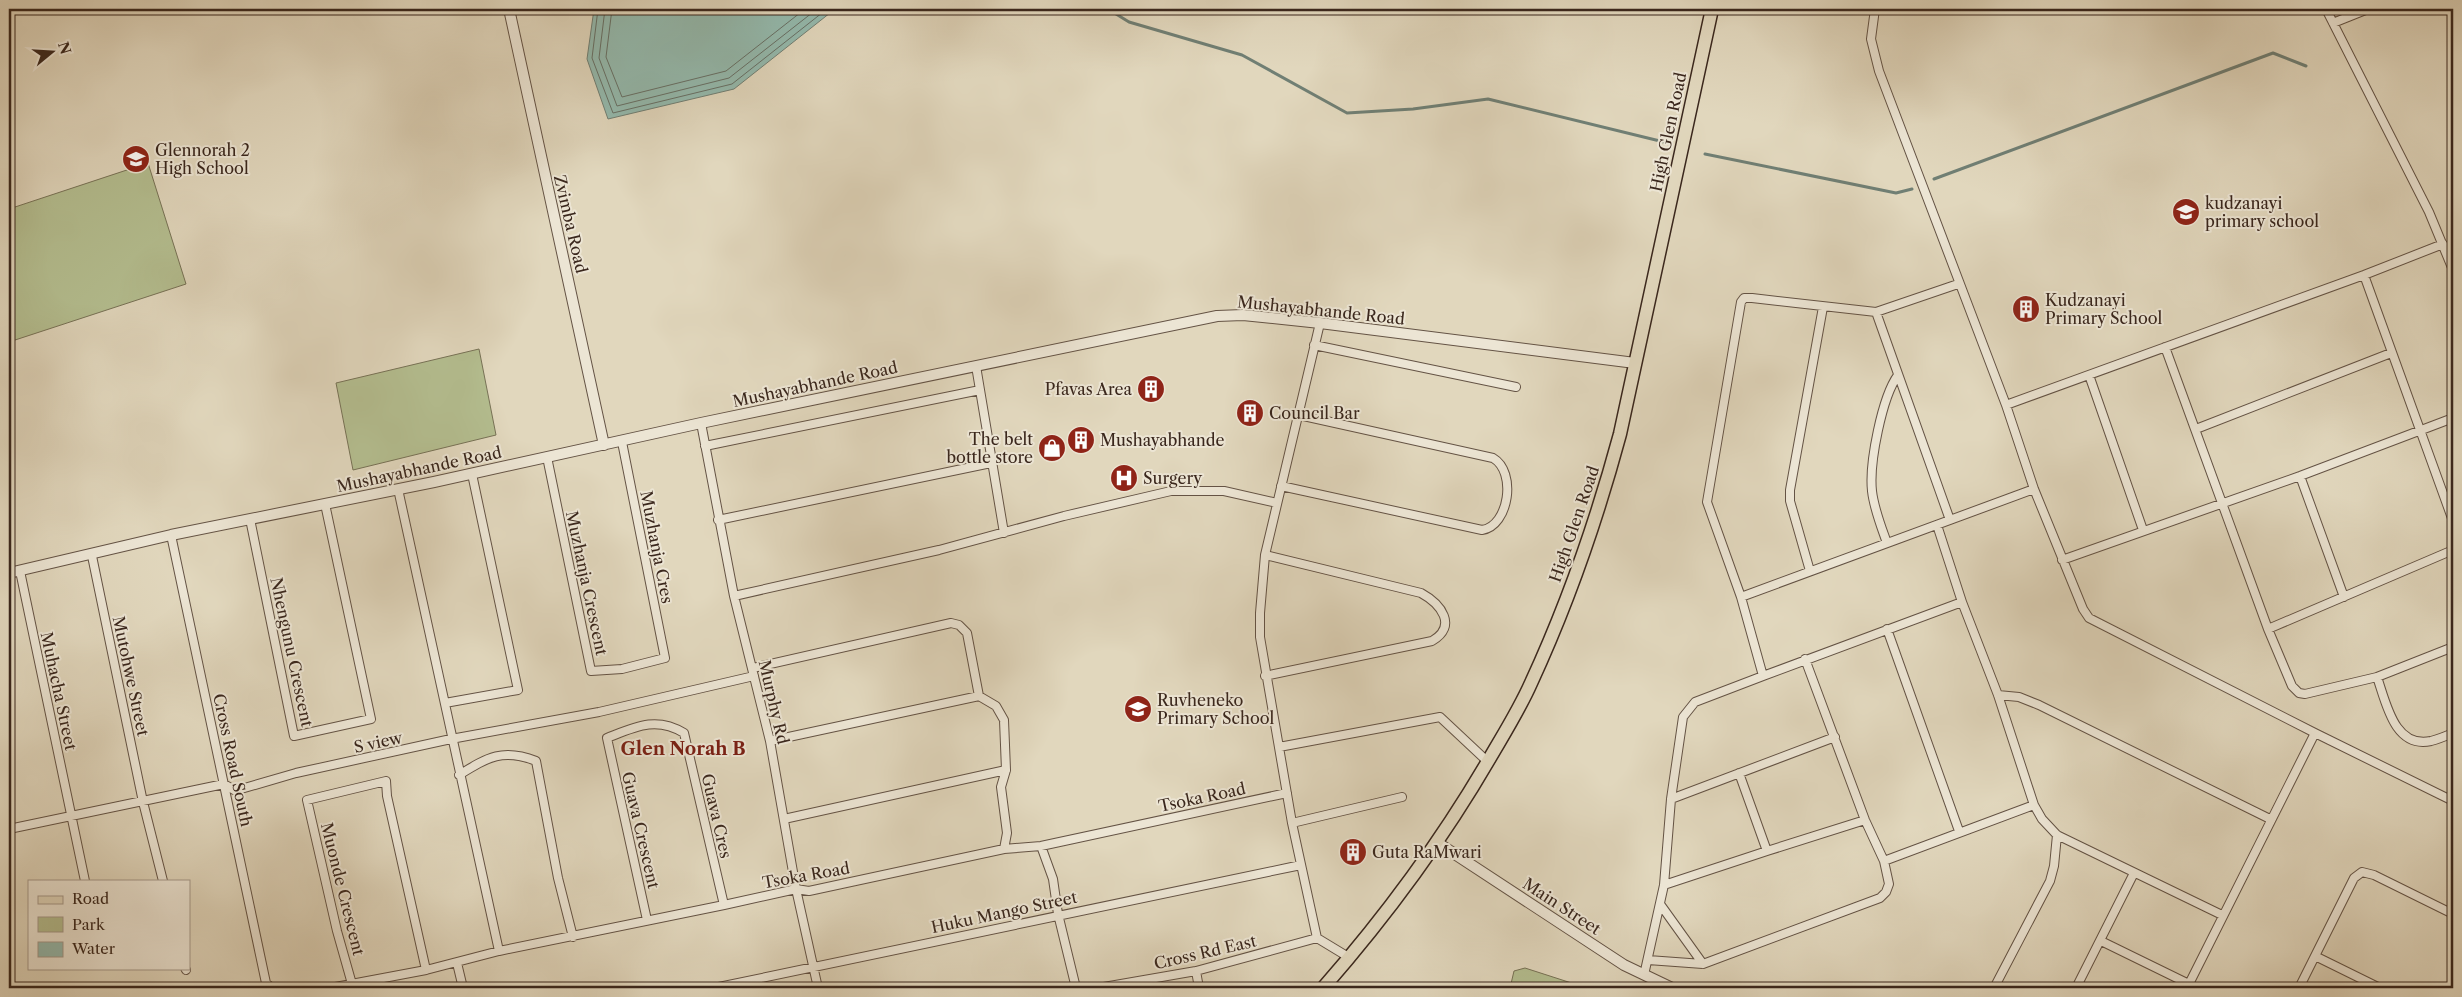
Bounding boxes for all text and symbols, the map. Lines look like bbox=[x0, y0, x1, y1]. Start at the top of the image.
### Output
north arrow bbox=[28, 28, 78, 78]
text: N bbox=[54, 39, 75, 57]
street label: High Glen Road bbox=[1646, 70, 1690, 194]
place label: Glennorah 2 High School bbox=[155, 140, 250, 178]
school or university icon: Glennorah 2 High School bbox=[121, 144, 151, 174]
street label: Zvimba Road bbox=[550, 173, 592, 275]
place label: kudzanayi primary school bbox=[2205, 193, 2319, 231]
school or university icon: kudzanayi primary school bbox=[2171, 197, 2201, 227]
place label: Kudzanayi Primary School bbox=[2045, 290, 2163, 328]
street label: Mushayabhande Road bbox=[1236, 291, 1406, 329]
building icon: Kudzanayi Primary School bbox=[2011, 294, 2041, 324]
street label: Mushayabhande Road bbox=[731, 357, 900, 411]
building icon: Pfavas Area bbox=[1136, 374, 1166, 404]
place label: Pfavas Area bbox=[1045, 379, 1133, 399]
building icon: Council Bar bbox=[1235, 398, 1265, 428]
place label: Council Bar bbox=[1269, 403, 1360, 423]
building icon: Mushayabhande bbox=[1066, 425, 1096, 455]
place label: The belt bottle store bbox=[946, 429, 1033, 467]
place label: Mushayabhande bbox=[1100, 430, 1225, 450]
shop icon: The belt bottle store bbox=[1037, 433, 1067, 463]
street label: Mushayabhande Road bbox=[335, 442, 504, 496]
hospital icon: Surgery bbox=[1109, 463, 1139, 493]
street label: High Glen Road bbox=[1545, 463, 1603, 585]
place label: Surgery bbox=[1143, 468, 1203, 488]
street label: Muzhanja Cres bbox=[636, 489, 678, 605]
street label: Muzhanja Crescent bbox=[562, 509, 612, 657]
street label: Nhengunu Crescent bbox=[266, 575, 318, 729]
street label: Mutohwe Street bbox=[109, 614, 154, 738]
street label: Muhacha Street bbox=[37, 630, 81, 752]
street label: Murphy Rd bbox=[755, 658, 793, 746]
place label: Ruvheneko Primary School bbox=[1157, 690, 1275, 728]
street label: Cross Road South bbox=[209, 692, 257, 828]
school or university icon: Ruvheneko Primary School bbox=[1123, 694, 1153, 724]
street label: S view bbox=[352, 727, 405, 757]
district label: Glen Norah B bbox=[620, 738, 746, 760]
street label: Guava Crescent bbox=[618, 770, 664, 891]
street label: Guava Cres bbox=[698, 772, 736, 860]
street label: Tsoka Road bbox=[1157, 778, 1248, 816]
street label: Muonde Crescent bbox=[317, 820, 369, 958]
building icon: Guta RaMwari bbox=[1338, 837, 1368, 867]
place label: Guta RaMwari bbox=[1372, 842, 1482, 862]
street label: Tsoka Road bbox=[761, 857, 852, 893]
street label: Main Street bbox=[1519, 873, 1605, 939]
legend bbox=[28, 880, 190, 970]
street label: Huku Mango Street bbox=[929, 887, 1079, 937]
text: Road bbox=[72, 889, 109, 908]
text: Park bbox=[72, 915, 106, 934]
street label: Cross Rd East bbox=[1152, 930, 1259, 974]
text: Water bbox=[71, 939, 116, 958]

